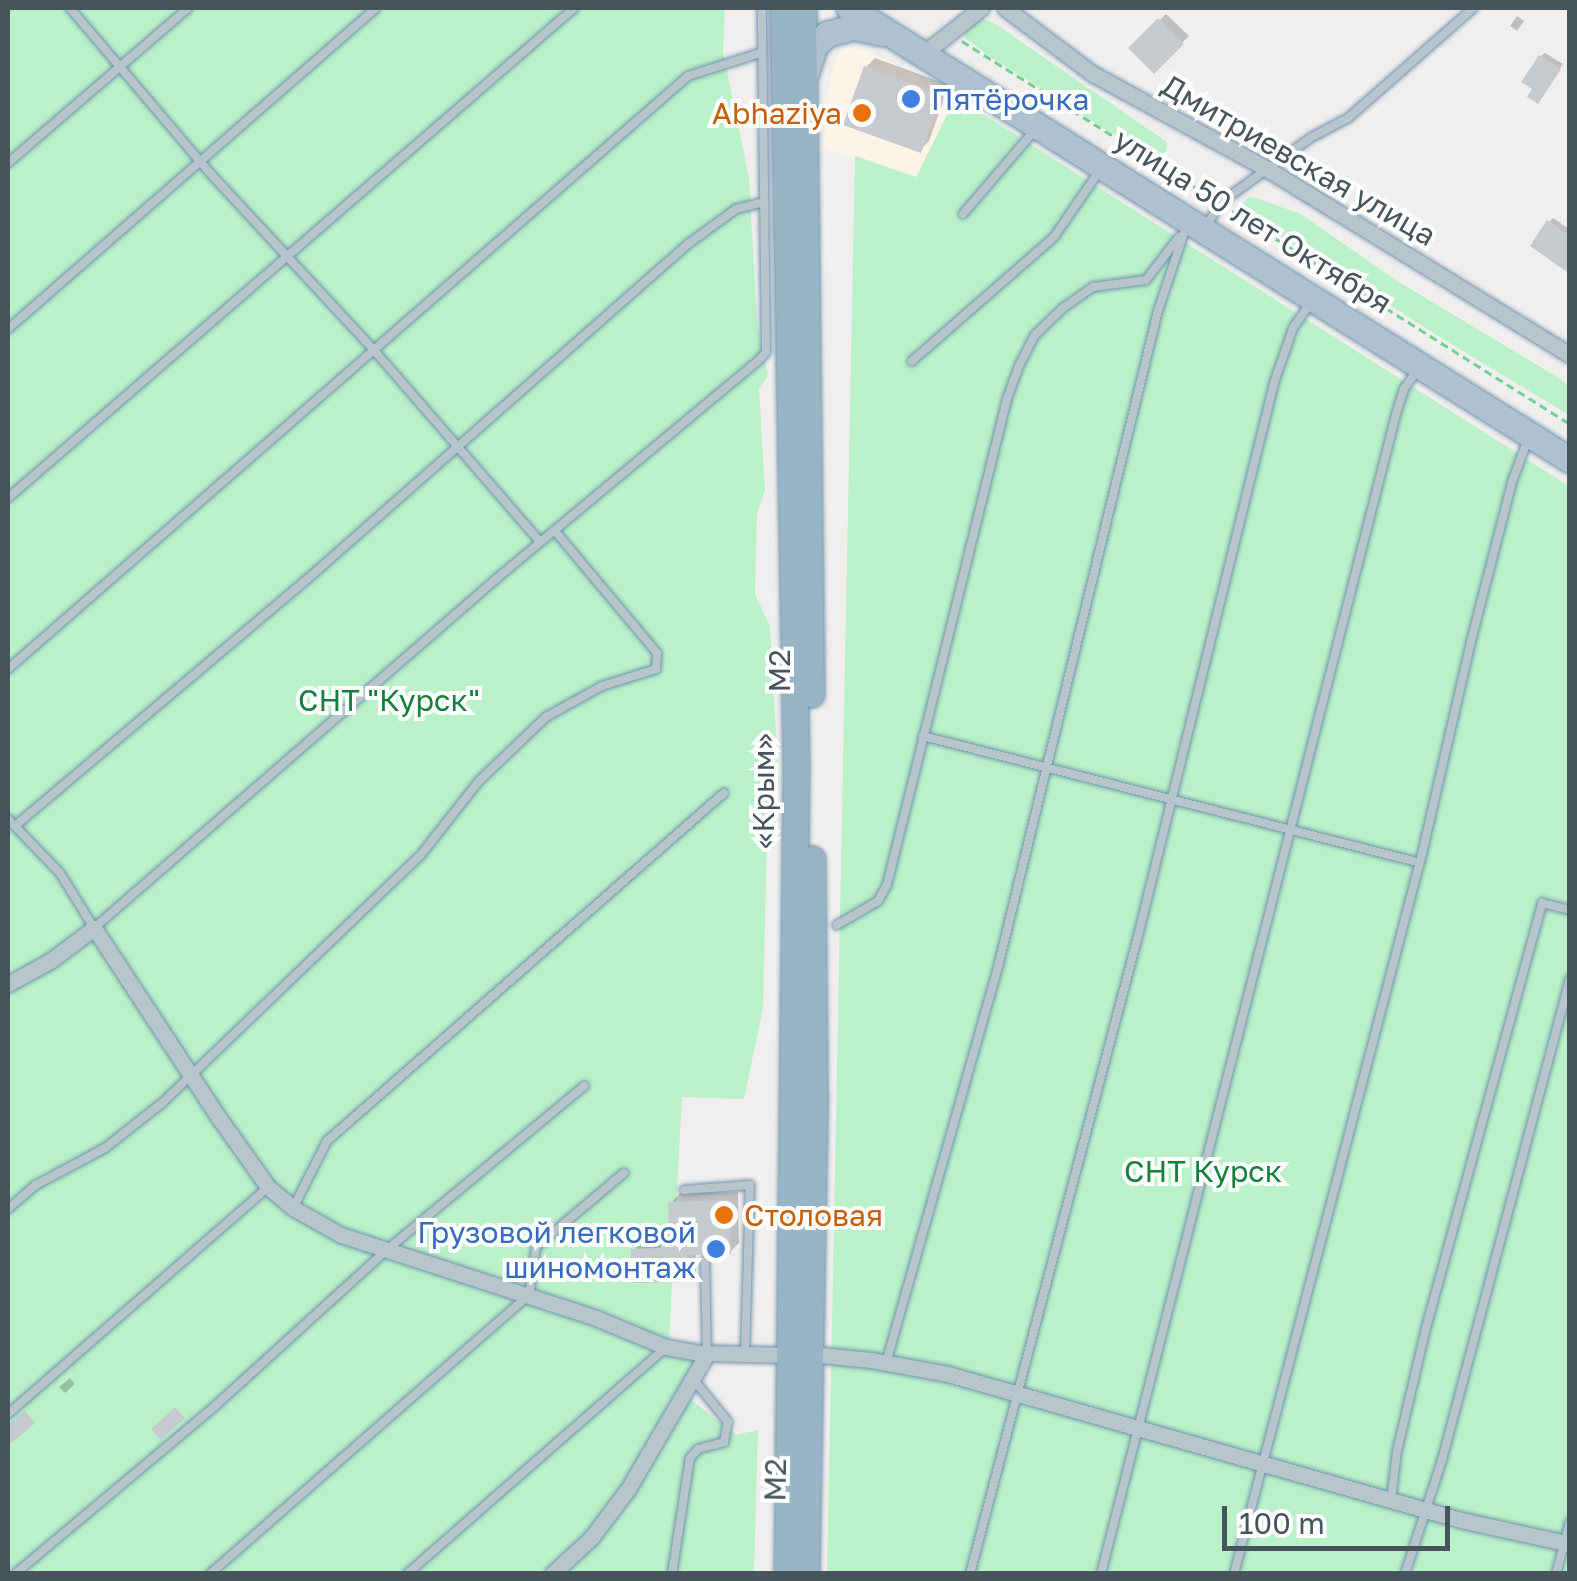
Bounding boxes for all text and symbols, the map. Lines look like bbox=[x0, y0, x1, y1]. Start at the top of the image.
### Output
street label: Дмитриевская улица bbox=[1156, 67, 1442, 253]
place label: Пятёрочка bbox=[931, 81, 1089, 117]
marker: Пятёрочка bbox=[900, 88, 922, 110]
place label: Abhaziya bbox=[712, 95, 842, 131]
marker: Abhaziya bbox=[851, 102, 873, 124]
street label: улица 50 лет Октября bbox=[1108, 121, 1398, 321]
street label: М2 bbox=[761, 649, 797, 693]
park label: СНТ "Курск" bbox=[298, 682, 480, 718]
street label: «Крым» bbox=[745, 733, 781, 849]
park label: СНТ Курск bbox=[1124, 1153, 1282, 1189]
place label: Столовая bbox=[744, 1197, 883, 1233]
marker: Столовая bbox=[713, 1204, 735, 1226]
place label: Грузовой легковой шиномонтаж bbox=[417, 1214, 696, 1284]
marker: Грузовой легковой шиномонтаж bbox=[705, 1238, 727, 1260]
street label: М2 bbox=[757, 1458, 793, 1502]
scale bar bbox=[1227, 1486, 1454, 1548]
text: 100 m bbox=[1239, 1505, 1325, 1541]

